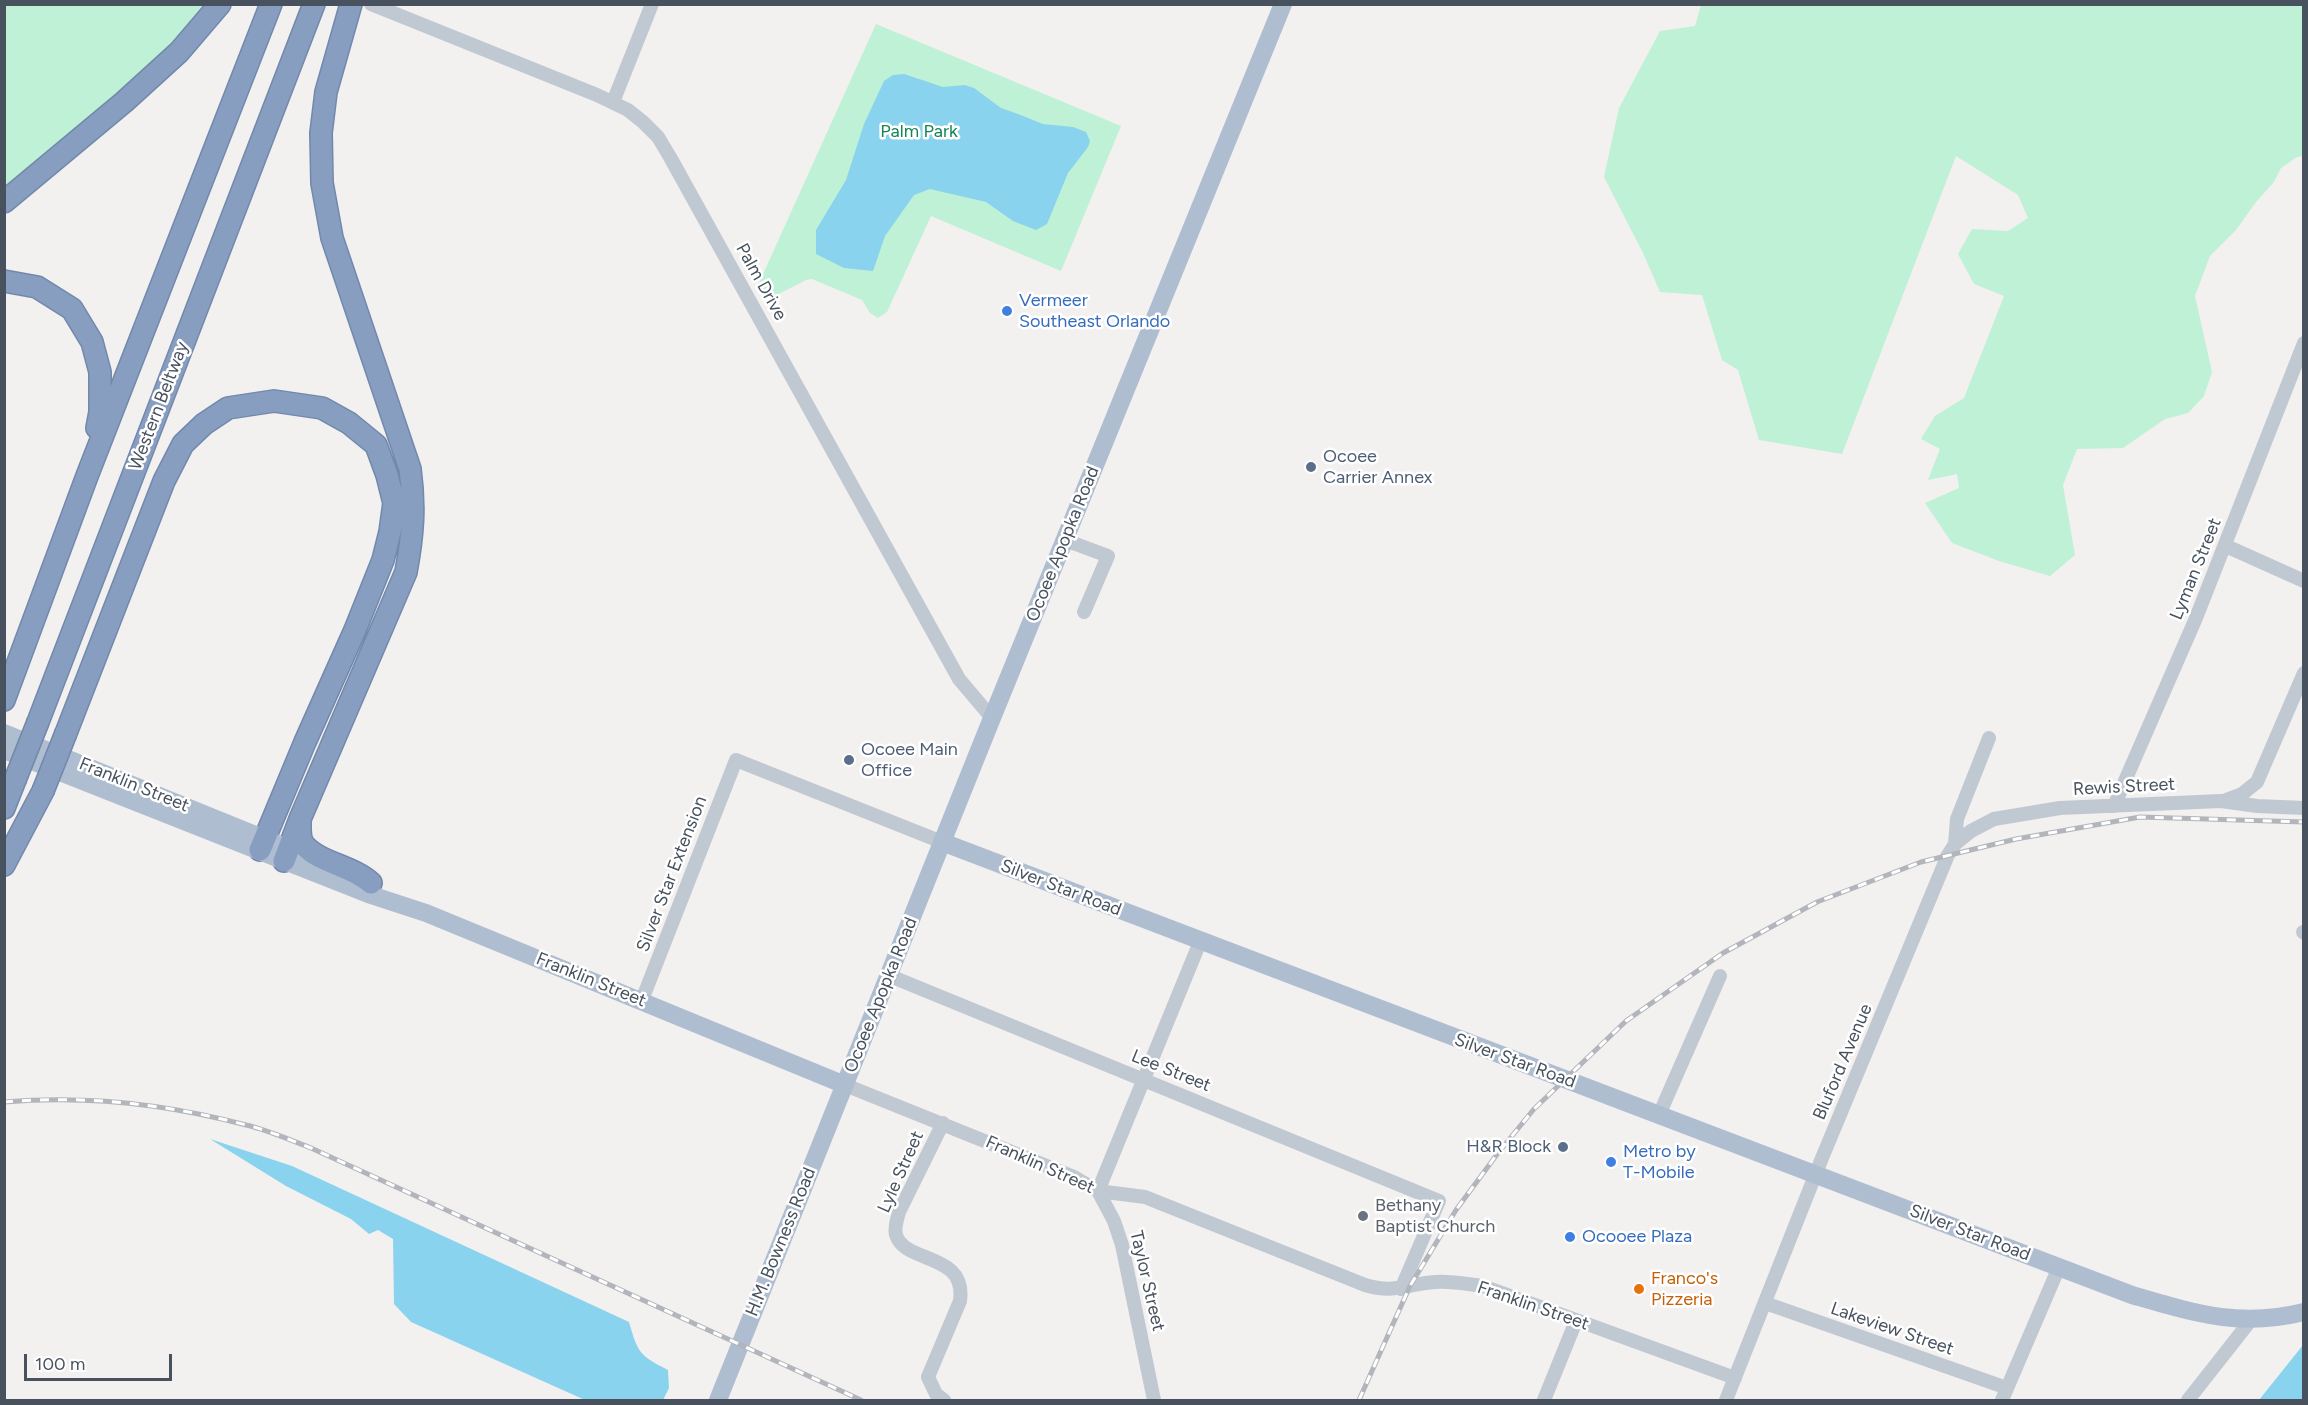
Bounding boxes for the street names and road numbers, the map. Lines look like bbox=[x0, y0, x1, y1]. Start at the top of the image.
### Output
street label: Palm Drive bbox=[731, 240, 791, 324]
street label: Western Beltway bbox=[125, 339, 193, 473]
street label: Ocoee Apopka Road bbox=[1022, 463, 1104, 625]
street label: Lyman Street bbox=[2166, 515, 2226, 623]
street label: Franklin Street bbox=[76, 753, 192, 817]
street label: Rewis Street bbox=[2072, 774, 2176, 800]
street label: Silver Star Extension bbox=[632, 793, 712, 955]
street label: Silver Star Road bbox=[998, 855, 1124, 921]
street label: Ocoee Apopka Road bbox=[840, 914, 922, 1076]
street label: Franklin Street bbox=[533, 948, 649, 1012]
street label: Bluford Avenue bbox=[1809, 1001, 1877, 1123]
street label: Silver Star Road bbox=[1451, 1029, 1579, 1093]
street label: Lee Street bbox=[1128, 1045, 1214, 1097]
street label: Lyle Street bbox=[873, 1128, 929, 1216]
street label: Franklin Street bbox=[982, 1131, 1098, 1199]
street label: H.M. Bowness Road bbox=[741, 1164, 821, 1320]
street label: Silver Star Road bbox=[1907, 1200, 2033, 1266]
street label: Taylor Street bbox=[1125, 1229, 1169, 1333]
street label: Franklin Street bbox=[1474, 1277, 1592, 1335]
street label: Lakeview Street bbox=[1828, 1298, 1956, 1360]

